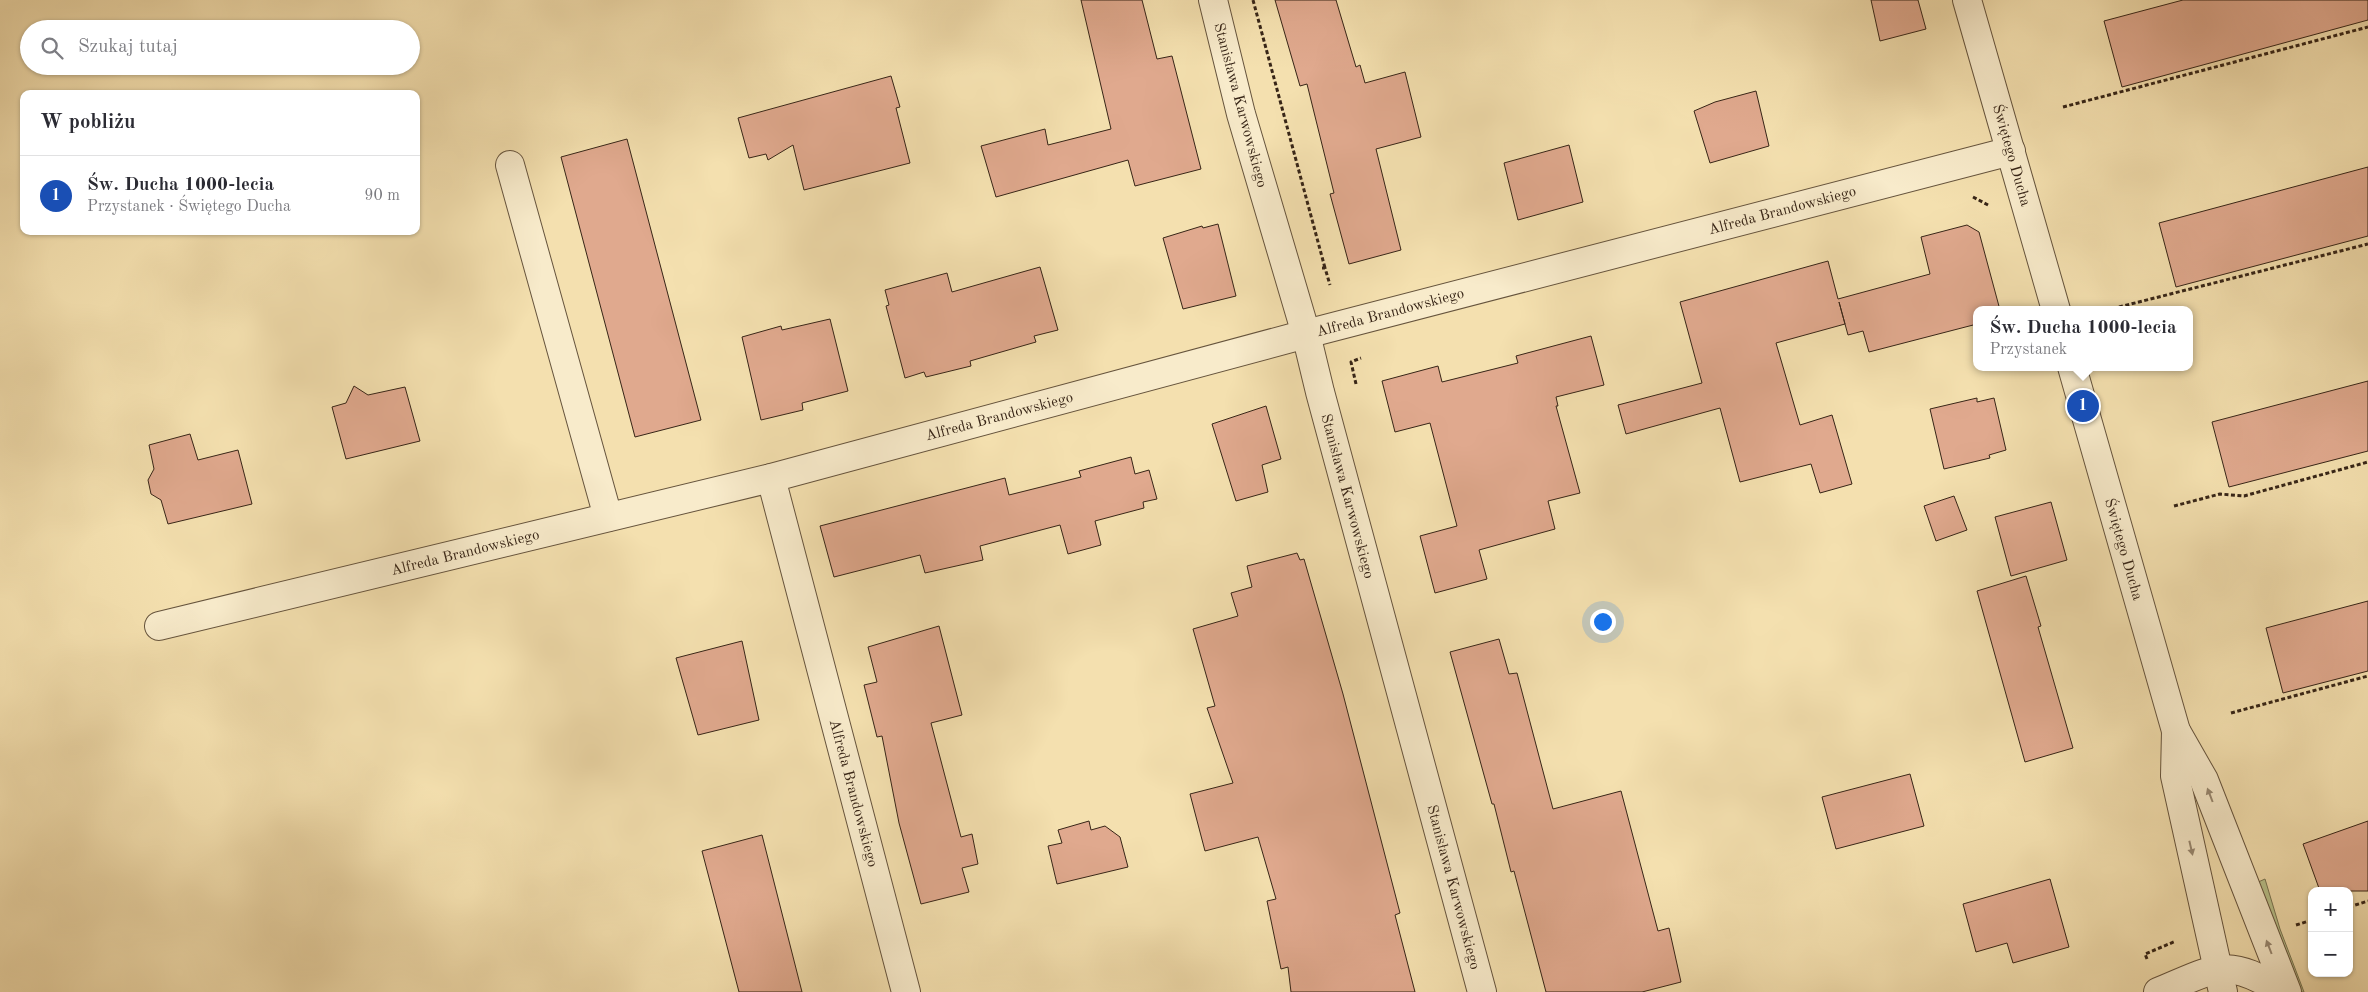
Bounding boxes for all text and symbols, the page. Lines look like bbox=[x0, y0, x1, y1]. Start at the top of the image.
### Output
search box bbox=[20, 20, 420, 75]
street label: Stanisława Karwowskiego bbox=[1210, 21, 1269, 189]
icon: search bbox=[38, 34, 66, 62]
text: Szukaj tutaj bbox=[78, 38, 178, 57]
street label: Świętego Ducha bbox=[1989, 101, 2036, 209]
text: W pobliżu bbox=[40, 112, 135, 133]
text: Św. Ducha 1000-lecia bbox=[87, 176, 274, 195]
street label: Alfreda Brandowskiego bbox=[1707, 184, 1858, 238]
text: 1 bbox=[51, 188, 61, 204]
text: 90 m bbox=[364, 188, 400, 204]
text: Przystanek · Świętego Ducha bbox=[87, 199, 291, 215]
street label: Alfreda Brandowskiego bbox=[1315, 286, 1466, 340]
popup bbox=[1973, 306, 2193, 371]
text: Św. Ducha 1000-lecia bbox=[1989, 319, 2177, 338]
text: Przystanek bbox=[1989, 342, 2067, 358]
pin: 1 bbox=[2067, 387, 2099, 425]
street label: Alfreda Brandowskiego bbox=[924, 390, 1075, 444]
street label: Stanisława Karwowskiego bbox=[1317, 412, 1376, 580]
street label: Świętego Ducha bbox=[2101, 495, 2148, 603]
street label: Alfreda Brandowskiego bbox=[390, 528, 541, 579]
your location bbox=[1590, 609, 1616, 635]
street label: Alfreda Brandowskiego bbox=[826, 718, 880, 869]
one-way arrow bbox=[2206, 787, 2214, 802]
street label: Stanisława Karwowskiego bbox=[1423, 803, 1482, 971]
one-way arrow bbox=[2187, 841, 2195, 856]
map controls bbox=[2308, 887, 2353, 977]
button: + bbox=[2308, 887, 2353, 932]
button: − bbox=[2308, 932, 2353, 977]
one-way arrow bbox=[2265, 939, 2272, 954]

